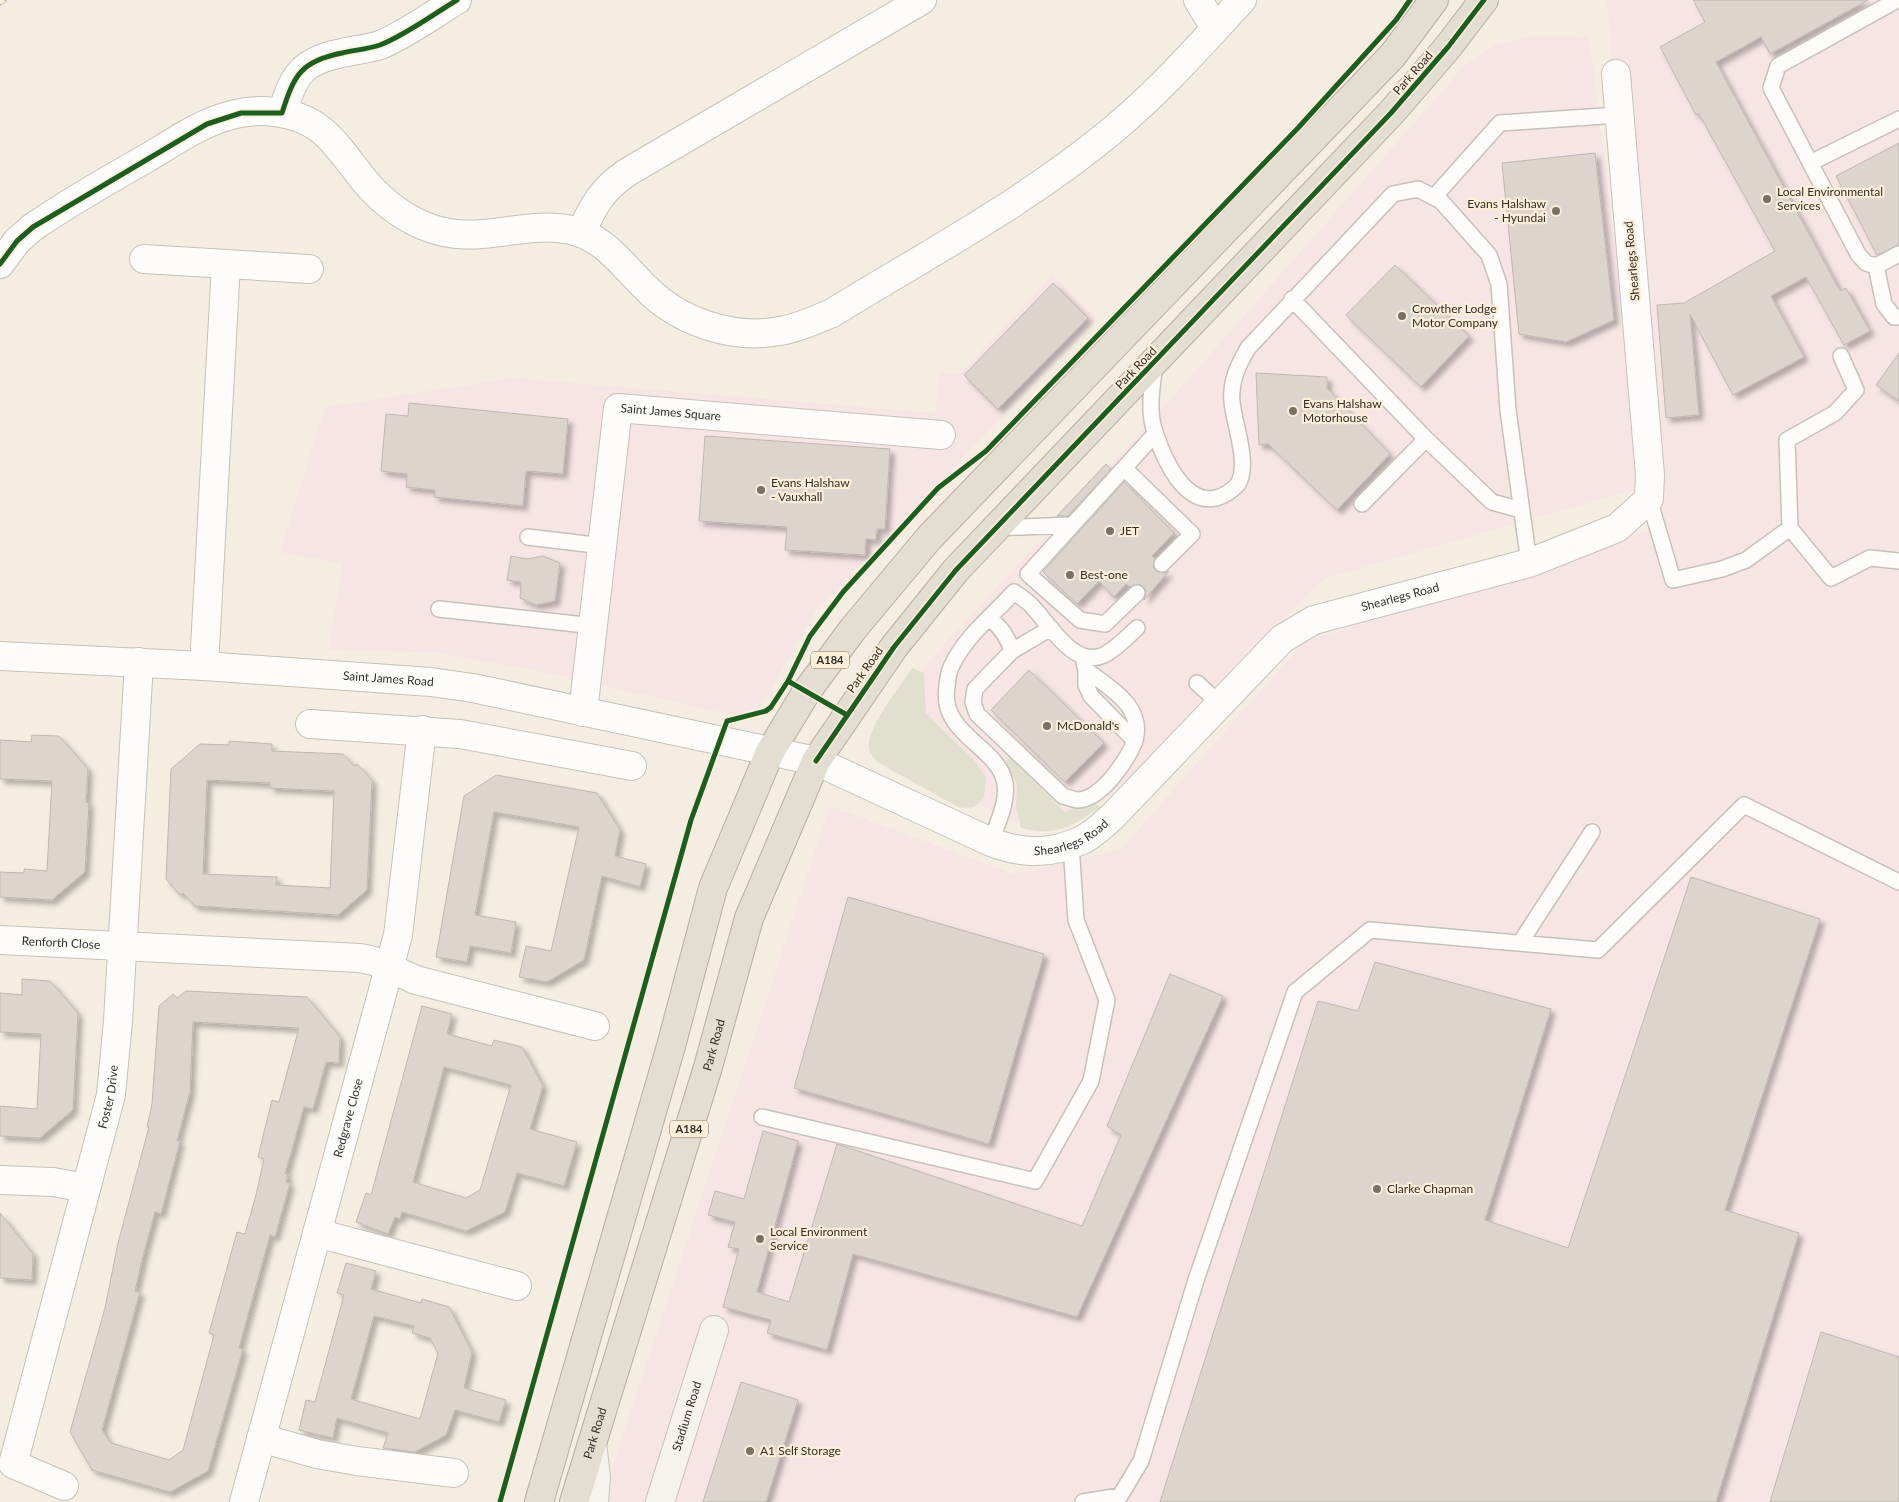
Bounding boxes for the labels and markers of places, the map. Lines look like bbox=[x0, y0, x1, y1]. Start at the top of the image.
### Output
place label: Local Environmental Services bbox=[1777, 184, 1883, 213]
marker: Local Environmental Services bbox=[1761, 193, 1773, 205]
place label: Evans Halshaw - Hyundai bbox=[1467, 196, 1547, 225]
marker: Evans Halshaw - Hyundai bbox=[1550, 205, 1562, 217]
place label: Crowther Lodge Motor Company bbox=[1412, 301, 1499, 330]
marker: Crowther Lodge Motor Company bbox=[1396, 310, 1408, 322]
place label: Evans Halshaw Motorhouse bbox=[1303, 396, 1382, 425]
marker: Evans Halshaw Motorhouse bbox=[1287, 405, 1299, 417]
place label: Evans Halshaw - Vauxhall bbox=[771, 475, 850, 504]
marker: Evans Halshaw - Vauxhall bbox=[755, 484, 767, 496]
place label: JET bbox=[1120, 523, 1139, 538]
marker: JET bbox=[1104, 525, 1116, 537]
place label: Best-one bbox=[1080, 567, 1128, 582]
marker: Best-one bbox=[1064, 569, 1076, 581]
place label: McDonald's bbox=[1057, 718, 1119, 733]
marker: McDonald's bbox=[1041, 720, 1053, 732]
place label: Clarke Chapman bbox=[1387, 1181, 1473, 1196]
marker: Clarke Chapman bbox=[1371, 1183, 1383, 1195]
place label: Local Environment Service bbox=[770, 1224, 868, 1253]
marker: Local Environment Service bbox=[754, 1233, 766, 1245]
place label: A1 Self Storage bbox=[760, 1443, 841, 1458]
marker: A1 Self Storage bbox=[744, 1445, 756, 1457]

